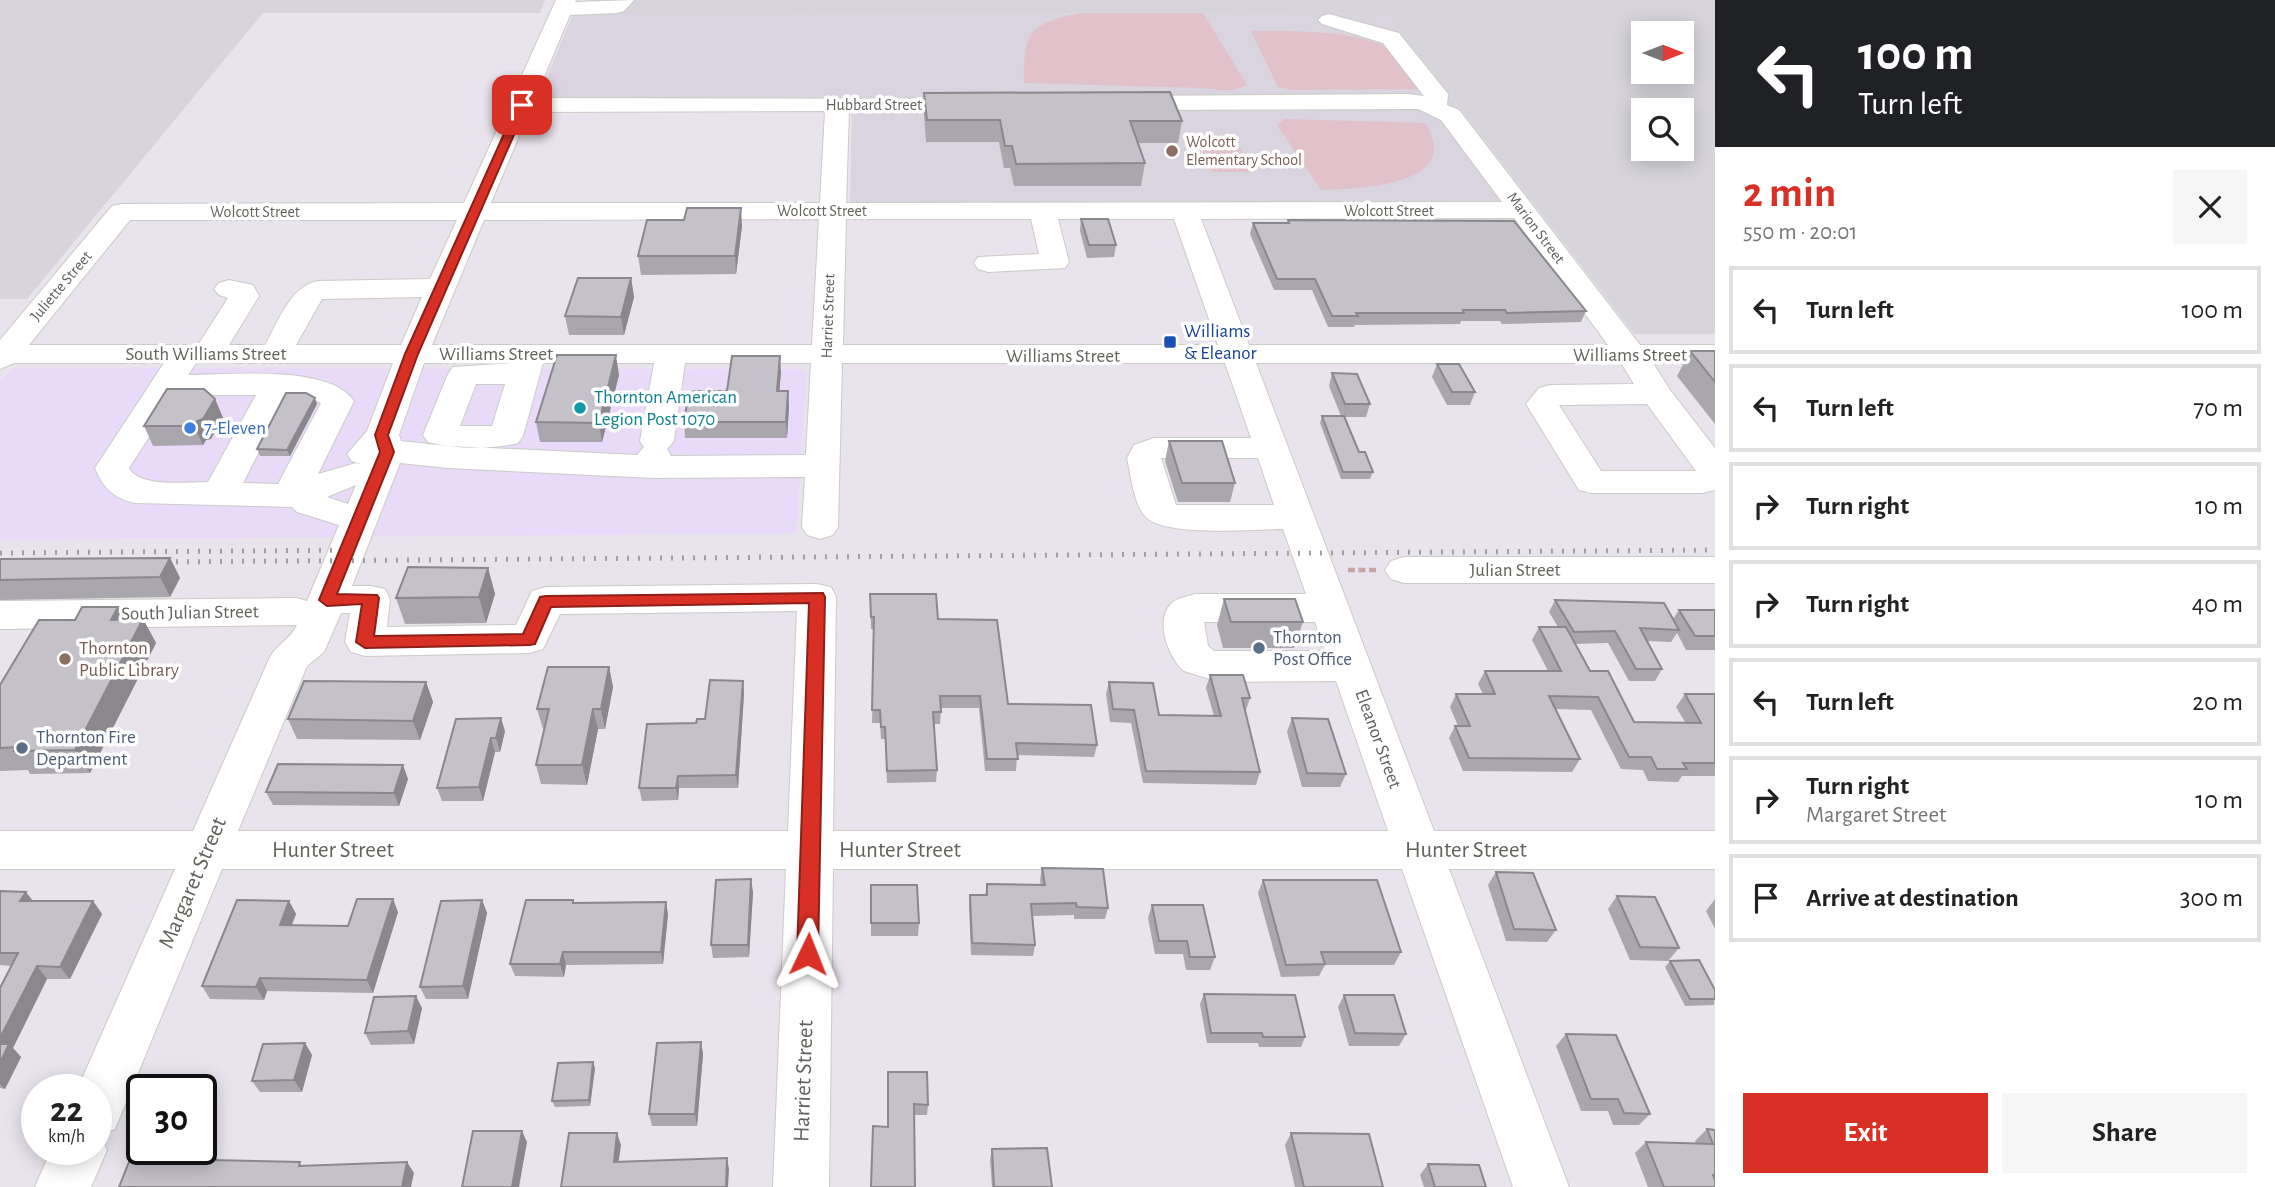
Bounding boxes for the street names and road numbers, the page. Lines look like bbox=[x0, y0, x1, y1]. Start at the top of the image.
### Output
street label: Hubbard Street bbox=[826, 97, 922, 113]
street label: Marion Street bbox=[1504, 189, 1568, 267]
street label: Wolcott Street bbox=[777, 203, 867, 219]
street label: Wolcott Street bbox=[1344, 203, 1434, 219]
street label: Wolcott Street bbox=[210, 204, 300, 220]
street label: Juliette Street bbox=[27, 248, 95, 324]
street label: Harriet Street bbox=[819, 273, 837, 359]
street label: South Williams Street bbox=[126, 345, 286, 364]
street label: Williams Street bbox=[439, 345, 553, 364]
street label: Williams Street bbox=[1573, 346, 1687, 365]
street label: Williams Street bbox=[1006, 347, 1120, 366]
street label: Julian Street bbox=[1470, 561, 1560, 580]
street label: South Julian Street bbox=[121, 602, 259, 624]
street label: Eleanor Street bbox=[1351, 687, 1405, 791]
street label: Margaret Street bbox=[155, 813, 231, 952]
street label: Hunter Street bbox=[272, 839, 395, 862]
street label: Hunter Street bbox=[839, 839, 962, 862]
street label: Hunter Street bbox=[1405, 839, 1528, 862]
street label: Harriet Street bbox=[790, 1019, 818, 1142]

